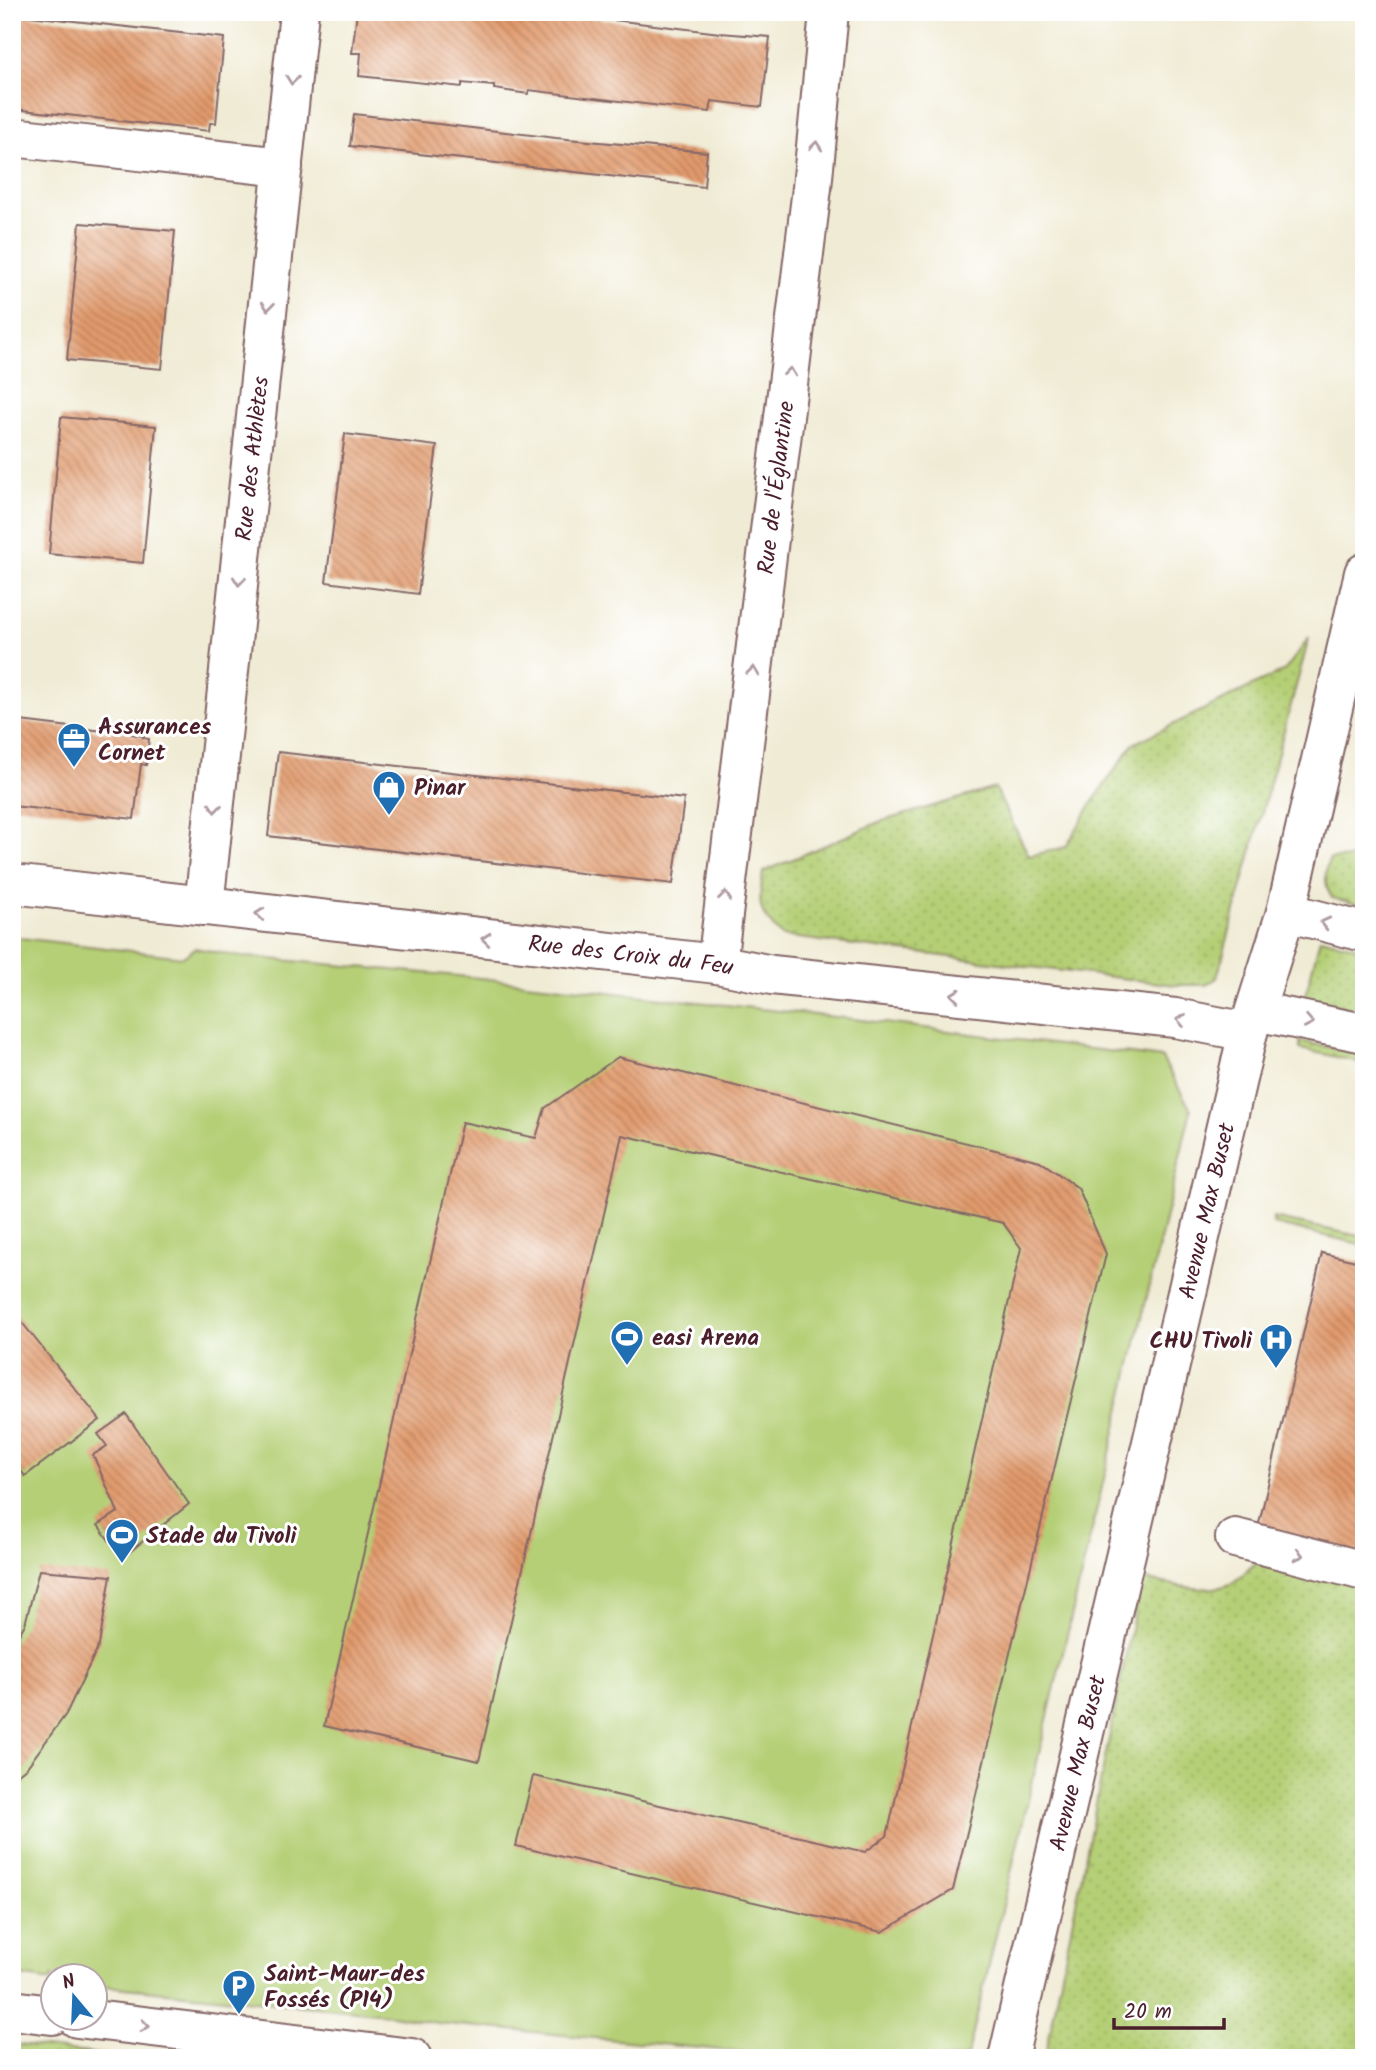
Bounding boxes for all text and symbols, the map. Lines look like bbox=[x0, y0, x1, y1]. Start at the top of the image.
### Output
one-way arrow bbox=[285, 75, 300, 86]
one-way arrow bbox=[809, 140, 824, 152]
one-way arrow bbox=[261, 301, 276, 312]
one-way arrow bbox=[782, 366, 797, 378]
street label: Rue des Athlètes bbox=[227, 375, 280, 543]
street label: Rue de l'Églantine bbox=[749, 399, 806, 576]
one-way arrow bbox=[232, 576, 247, 587]
one-way arrow bbox=[746, 665, 761, 676]
place label: Assurances Cornet bbox=[98, 710, 211, 772]
office icon: Assurances Cornet bbox=[55, 720, 93, 769]
shop icon: Pinar bbox=[370, 768, 408, 817]
place label: Pinar bbox=[414, 771, 467, 807]
one-way arrow bbox=[208, 802, 223, 813]
one-way arrow bbox=[718, 891, 733, 902]
one-way arrow bbox=[254, 906, 266, 921]
one-way arrow bbox=[1319, 917, 1331, 931]
street label: Rue des Croix du Feu bbox=[526, 927, 737, 987]
one-way arrow bbox=[480, 931, 492, 946]
one-way arrow bbox=[949, 987, 961, 1002]
one-way arrow bbox=[1175, 1013, 1187, 1028]
one-way arrow bbox=[1303, 1014, 1315, 1029]
street label: Avenue Max Buset bbox=[1170, 1119, 1246, 1303]
sports icon: easi Arena bbox=[608, 1318, 646, 1367]
place label: easi Arena bbox=[652, 1321, 759, 1357]
hospital icon: CHU Tivoli bbox=[1257, 1321, 1295, 1370]
place label: CHU Tivoli bbox=[1150, 1324, 1253, 1360]
sports icon: Stade du Tivoli bbox=[103, 1516, 141, 1565]
place label: Stade du Tivoli bbox=[146, 1519, 298, 1555]
one-way arrow bbox=[1293, 1547, 1305, 1561]
street label: Avenue Max Buset bbox=[1041, 1671, 1117, 1855]
place label: Saint-Maur-des Fossés (P14) bbox=[264, 1957, 425, 2019]
north arrow bbox=[38, 1962, 108, 2032]
text: N bbox=[59, 1967, 80, 1999]
parking icon: Saint-Maur-des Fossés (P14) bbox=[220, 1967, 258, 2016]
scale bar bbox=[1114, 1986, 1224, 2030]
text: 20 m bbox=[1124, 1996, 1172, 2029]
one-way arrow bbox=[139, 2018, 151, 2033]

